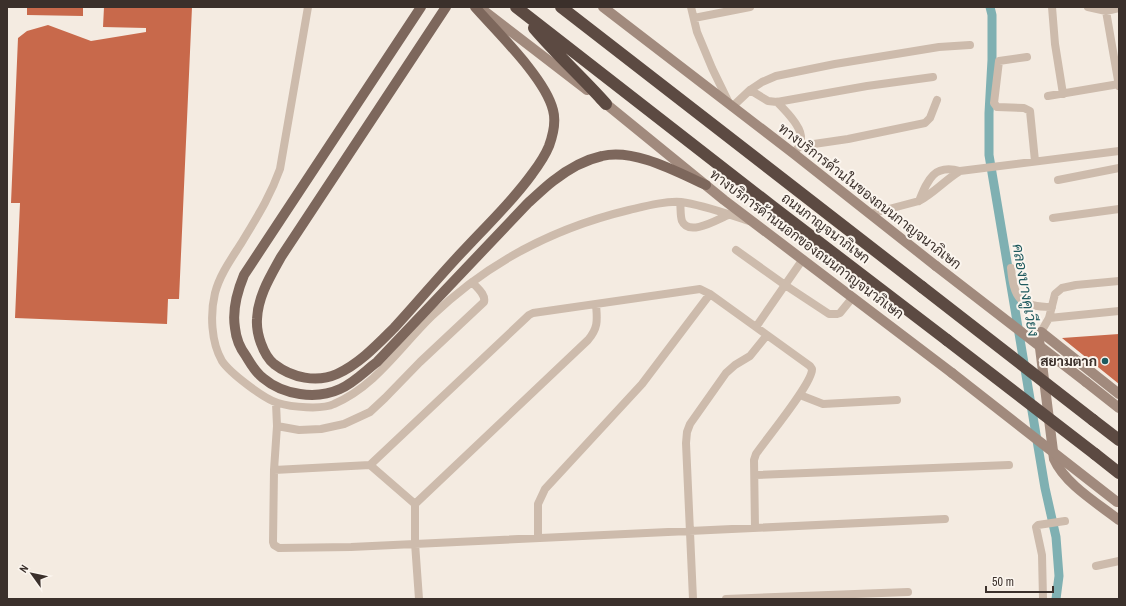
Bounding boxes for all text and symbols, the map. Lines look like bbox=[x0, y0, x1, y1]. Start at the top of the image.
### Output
street label: ทางบริการด้านในของถนนกาญจนาภิเษก bbox=[775, 119, 965, 273]
street label: ทางบริการด้านนอกของถนนกาญจนาภิเษก bbox=[706, 165, 908, 323]
street label: ถนนกาญจนาภิเษก bbox=[778, 189, 874, 267]
water label: คลองบางคูเวียง bbox=[1008, 242, 1045, 338]
place label: สยามตาก bbox=[1040, 352, 1097, 370]
marker: สยามตาก bbox=[1100, 356, 1110, 366]
north arrow bbox=[12, 554, 52, 594]
text: N bbox=[16, 562, 31, 575]
scale bar bbox=[986, 568, 1053, 594]
text: 50 m bbox=[992, 574, 1014, 590]

